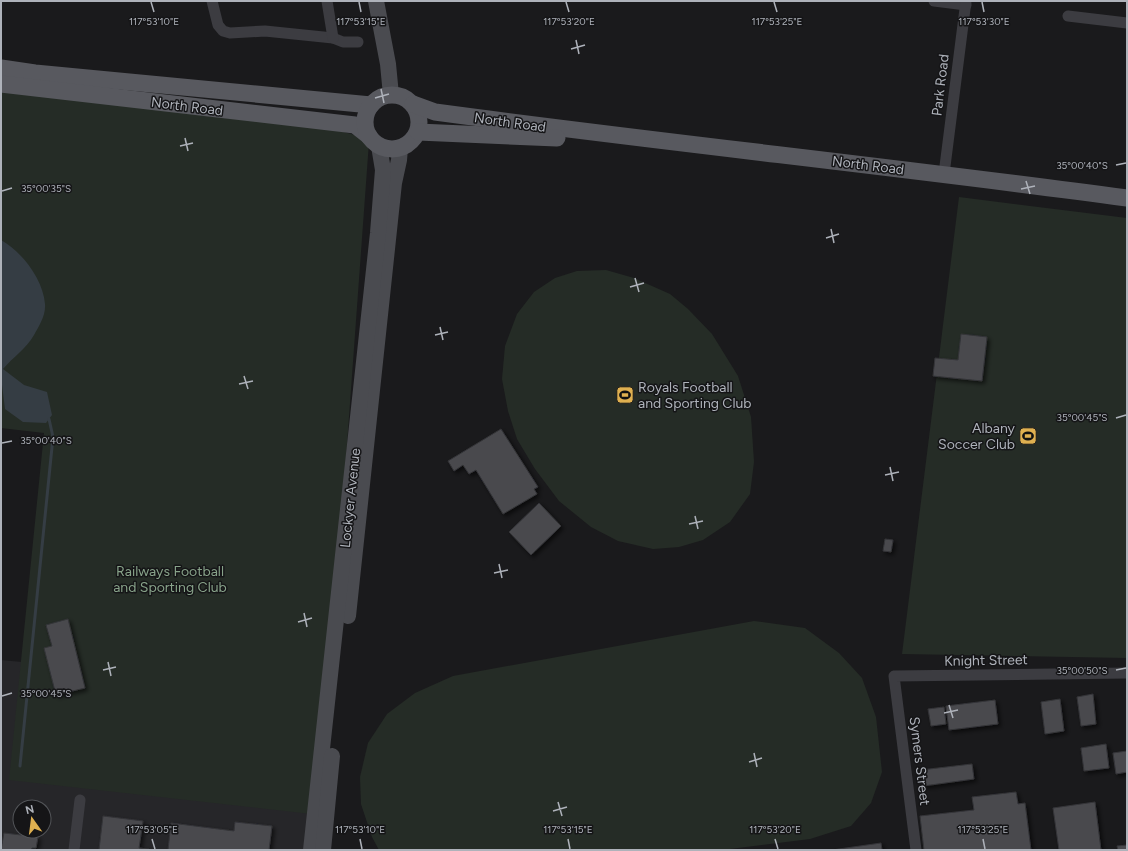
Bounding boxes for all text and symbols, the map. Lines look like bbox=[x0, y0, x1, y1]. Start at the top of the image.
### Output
text: 117°53'10"E bbox=[129, 15, 179, 28]
text: 117°53'15"E bbox=[336, 15, 386, 28]
text: 117°53'20"E bbox=[543, 15, 595, 28]
text: 117°53'25"E bbox=[752, 15, 803, 28]
text: 117°53'30"E bbox=[958, 15, 1010, 28]
street label: Park Road bbox=[928, 53, 953, 117]
street label: North Road bbox=[150, 94, 224, 119]
street label: North Road bbox=[473, 109, 547, 136]
street label: North Road bbox=[831, 153, 905, 178]
text: 35°00'40"S bbox=[1056, 159, 1108, 172]
text: 35°00'35"S bbox=[21, 182, 71, 195]
place label: Royals Football and Sporting Club bbox=[638, 379, 752, 412]
sports icon: Royals Football and Sporting Club bbox=[615, 385, 635, 405]
text: 35°00'45"S bbox=[1057, 411, 1108, 424]
place label: Albany Soccer Club bbox=[938, 420, 1016, 453]
sports icon: Albany Soccer Club bbox=[1018, 426, 1038, 446]
text: 35°00'40"S bbox=[20, 434, 72, 447]
street label: Lockyer Avenue bbox=[337, 447, 364, 549]
park label: Railways Football and Sporting Club bbox=[113, 563, 227, 596]
street label: Knight Street bbox=[944, 651, 1028, 670]
text: 35°00'50"S bbox=[1056, 664, 1108, 677]
text: 35°00'45"S bbox=[21, 687, 72, 700]
street label: Symers Street bbox=[906, 716, 933, 806]
north arrow bbox=[12, 799, 52, 839]
text: N bbox=[24, 802, 35, 817]
text: 117°53'05"E bbox=[126, 823, 178, 836]
text: 117°53'10"E bbox=[335, 823, 385, 836]
text: 117°53'15"E bbox=[543, 823, 593, 836]
text: 117°53'20"E bbox=[749, 823, 801, 836]
text: 117°53'25"E bbox=[958, 823, 1009, 836]

